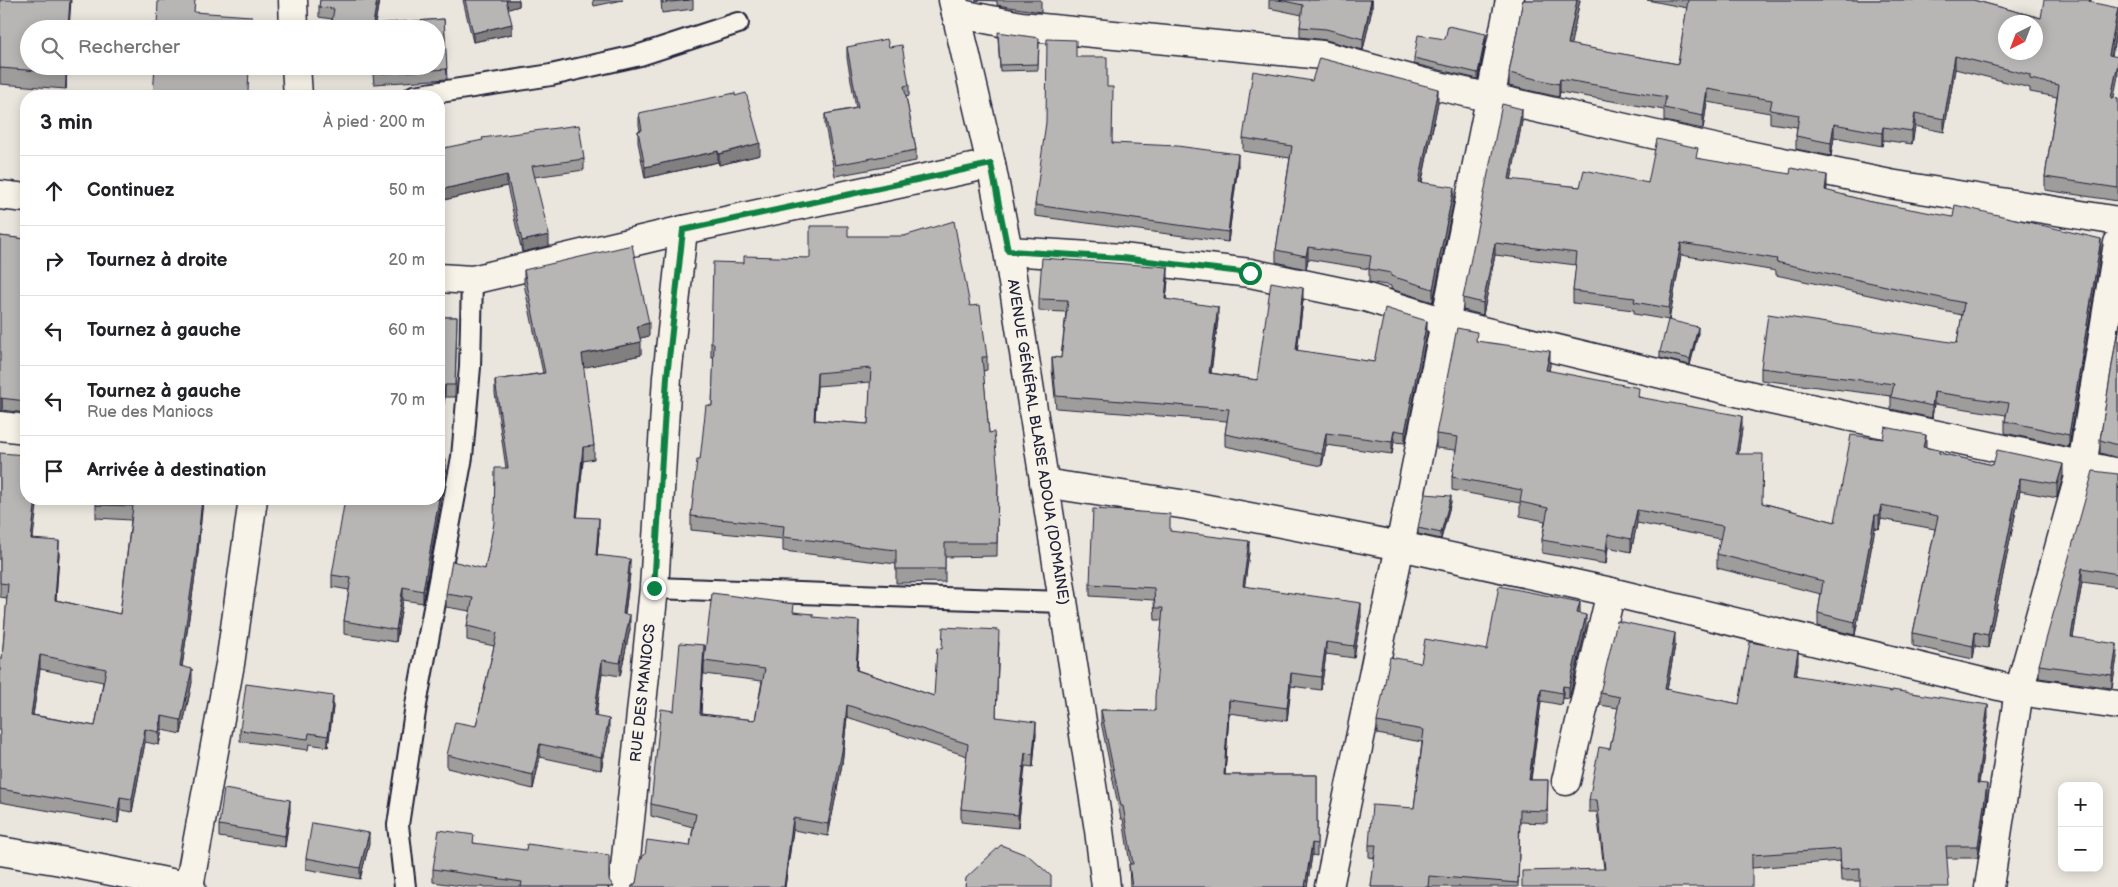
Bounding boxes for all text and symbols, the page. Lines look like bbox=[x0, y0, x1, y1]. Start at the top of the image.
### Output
north arrow bbox=[1998, 15, 2043, 60]
search box bbox=[20, 20, 445, 75]
icon: search bbox=[38, 34, 66, 62]
text: Rechercher bbox=[78, 36, 180, 59]
text: 3 min bbox=[40, 110, 93, 135]
text: À pied · 200 m bbox=[323, 113, 425, 132]
icon: ahead bbox=[40, 177, 68, 205]
text: Continuez bbox=[87, 179, 174, 202]
text: 50 m bbox=[389, 181, 425, 200]
icon: right bbox=[40, 247, 68, 275]
text: Tournez à droite bbox=[87, 249, 228, 272]
text: 20 m bbox=[389, 251, 425, 270]
route start bbox=[1239, 262, 1262, 285]
street label: AVENUE GÉNÉRAL BLAISE ADOUA (DOMAINE) bbox=[1003, 278, 1073, 606]
icon: left bbox=[40, 317, 68, 345]
text: Tournez à gauche bbox=[87, 319, 241, 342]
text: 60 m bbox=[388, 321, 425, 340]
text: Tournez à gauche bbox=[87, 380, 241, 403]
icon: left bbox=[40, 387, 68, 415]
text: 70 m bbox=[390, 391, 425, 410]
text: Rue des Maniocs bbox=[87, 403, 213, 422]
icon: arrive bbox=[40, 457, 68, 485]
text: Arrivée à destination bbox=[87, 459, 266, 482]
route end bbox=[643, 577, 666, 600]
street label: RUE DES MANIOCS bbox=[626, 623, 660, 763]
map controls bbox=[2058, 782, 2103, 872]
button: + bbox=[2058, 782, 2103, 827]
button: − bbox=[2058, 827, 2103, 872]

